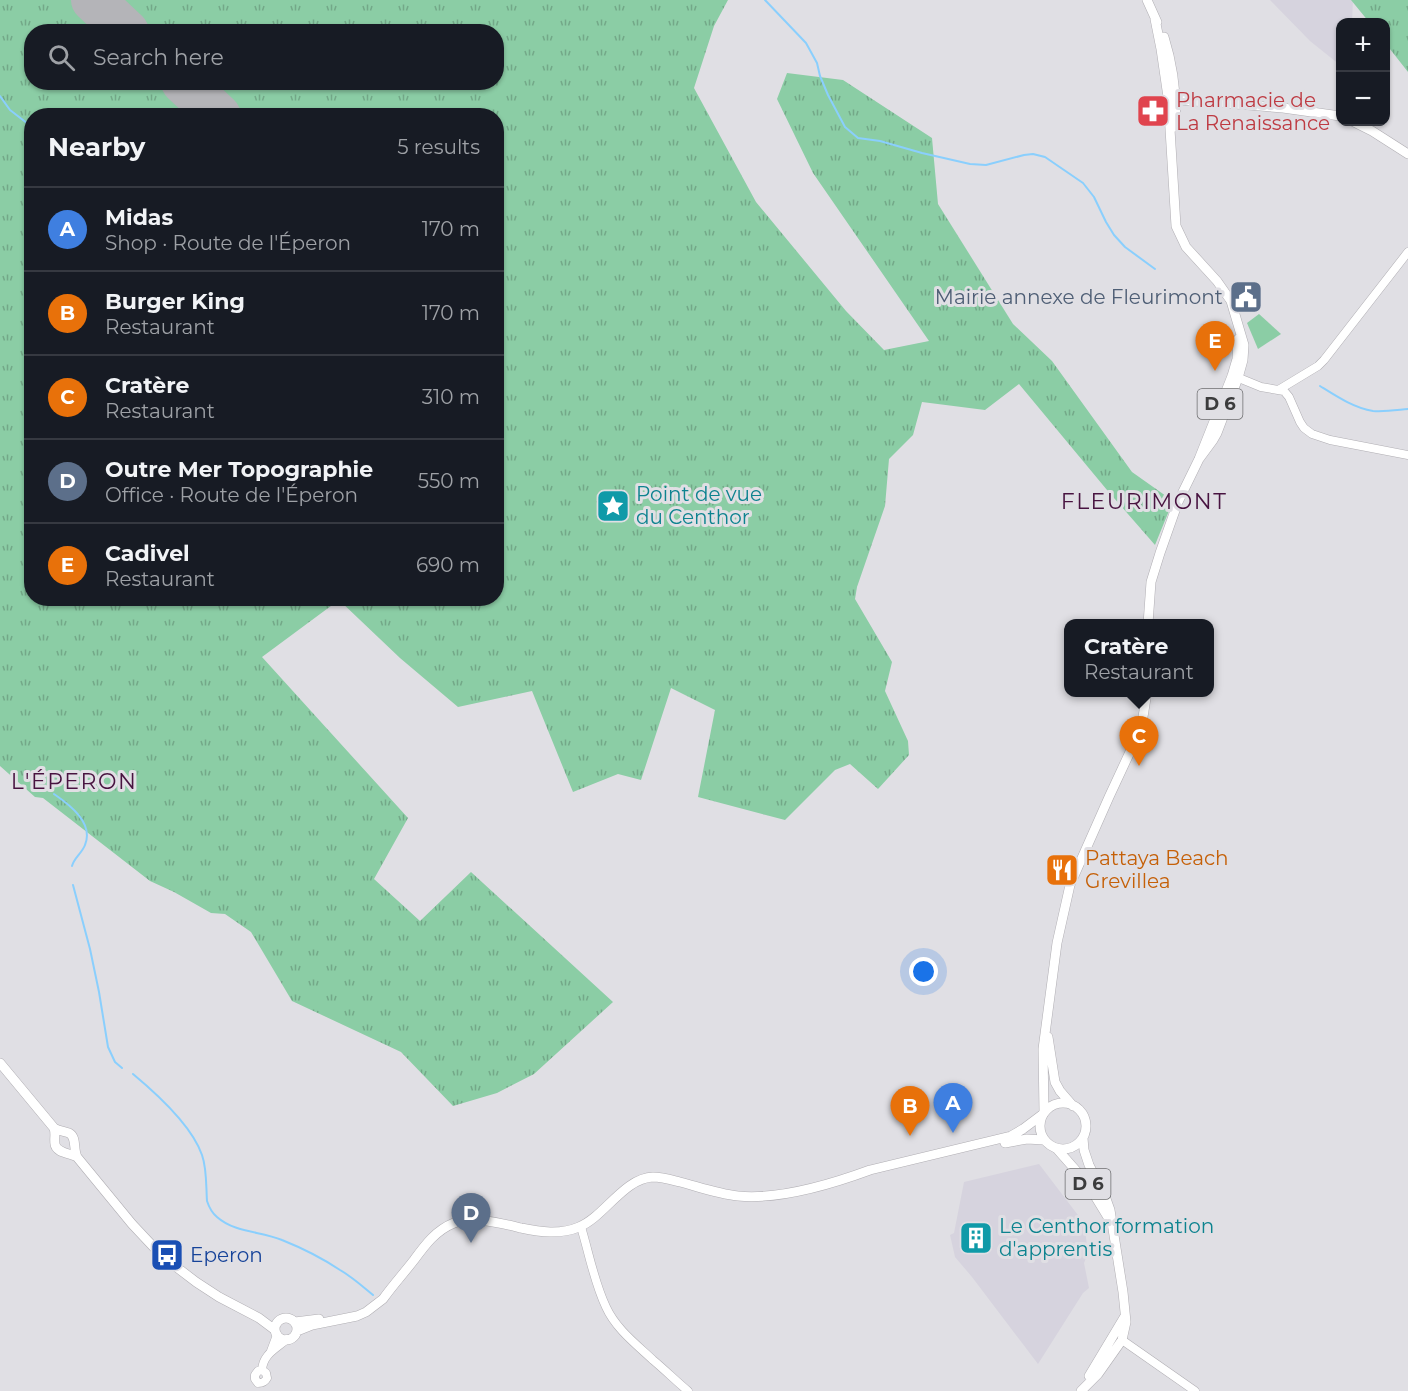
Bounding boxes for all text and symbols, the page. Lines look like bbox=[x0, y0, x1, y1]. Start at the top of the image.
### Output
map controls bbox=[1336, 18, 1390, 126]
button: + bbox=[1336, 18, 1390, 72]
search box bbox=[24, 24, 504, 90]
icon: search bbox=[45, 41, 78, 74]
text: Search here bbox=[93, 44, 224, 71]
button: − bbox=[1336, 72, 1390, 126]
place label: Pharmacie de La Renaissance bbox=[1176, 88, 1330, 135]
pharmacy icon: Pharmacie de La Renaissance bbox=[1135, 93, 1171, 129]
text: Nearby bbox=[48, 131, 145, 163]
text: 5 results bbox=[397, 135, 480, 159]
text: Midas bbox=[105, 204, 173, 231]
text: A bbox=[60, 217, 75, 241]
text: 170 m bbox=[422, 217, 480, 241]
text: Shop · Route de l'Éperon bbox=[105, 231, 351, 255]
public building icon: Mairie annexe de Fleurimont bbox=[1228, 279, 1264, 315]
place label: Mairie annexe de Fleurimont bbox=[935, 285, 1223, 309]
text: Burger King bbox=[105, 288, 245, 315]
text: B bbox=[60, 301, 75, 325]
text: 170 m bbox=[422, 301, 480, 325]
text: Restaurant bbox=[105, 315, 215, 339]
pin: E bbox=[1196, 322, 1234, 371]
text: Cratère bbox=[105, 372, 189, 399]
text: C bbox=[60, 385, 75, 409]
text: 310 m bbox=[422, 385, 480, 409]
road number: D 6 bbox=[1198, 389, 1242, 419]
text: Restaurant bbox=[105, 399, 215, 423]
text: Outre Mer Topographie bbox=[105, 456, 373, 483]
text: D bbox=[59, 469, 76, 493]
text: 550 m bbox=[418, 469, 480, 493]
place label: Point de vue du Centhor bbox=[636, 482, 762, 529]
text: Office · Route de l'Éperon bbox=[105, 483, 358, 507]
place icon: Point de vue du Centhor bbox=[595, 488, 631, 524]
district label: FLEURIMONT bbox=[1061, 488, 1227, 515]
text: Cadivel bbox=[105, 540, 190, 567]
text: E bbox=[61, 553, 74, 577]
text: 690 m bbox=[416, 553, 480, 577]
text: Restaurant bbox=[105, 567, 215, 591]
popup bbox=[1064, 619, 1214, 697]
text: Cratère bbox=[1084, 633, 1168, 660]
text: Restaurant bbox=[1084, 660, 1194, 684]
pin: C bbox=[1120, 716, 1158, 766]
district label: L'ÉPERON bbox=[11, 768, 137, 795]
place label: Pattaya Beach Grevillea bbox=[1085, 846, 1229, 893]
restaurant icon: Pattaya Beach Grevillea bbox=[1044, 852, 1080, 888]
your location bbox=[909, 957, 938, 986]
pin: A bbox=[934, 1084, 972, 1133]
pin: B bbox=[890, 1086, 930, 1136]
road number: D 6 bbox=[1066, 1169, 1110, 1199]
pin: D bbox=[452, 1194, 490, 1243]
place label: Le Centhor formation d'apprentis bbox=[999, 1214, 1214, 1261]
building icon: Le Centhor formation d'apprentis bbox=[958, 1220, 994, 1256]
bus stop icon: Eperon bbox=[149, 1237, 185, 1273]
place label: Eperon bbox=[190, 1243, 263, 1267]

